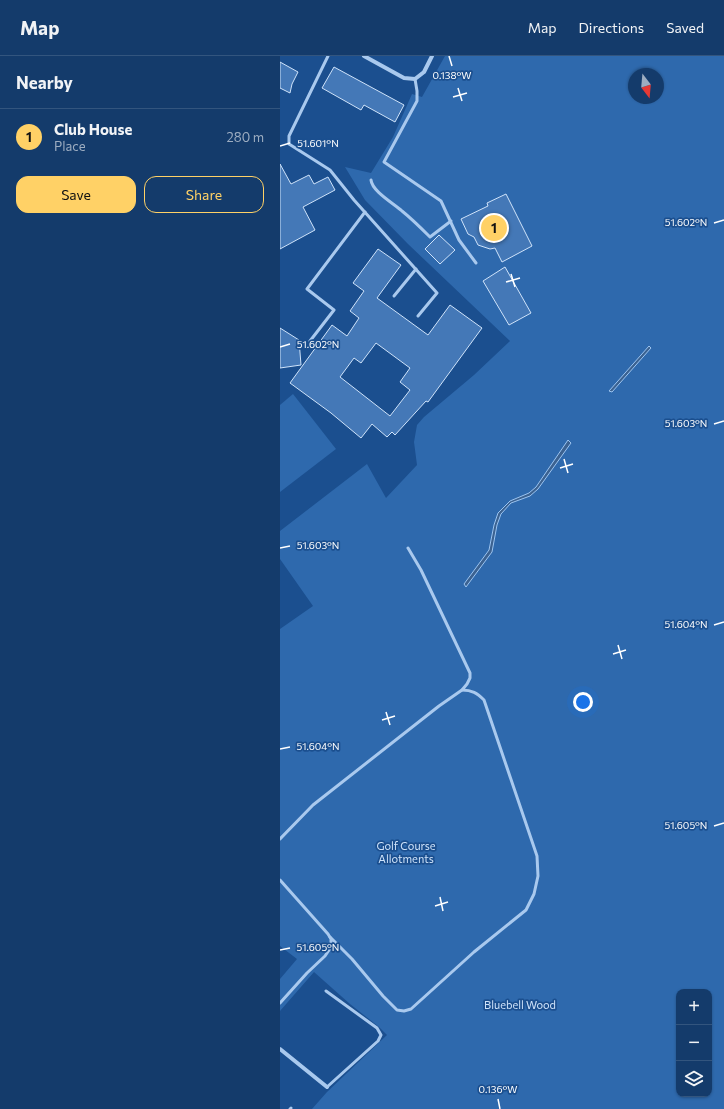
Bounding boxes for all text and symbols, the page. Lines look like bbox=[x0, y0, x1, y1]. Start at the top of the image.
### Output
text: Map bbox=[20, 16, 59, 39]
text: Map bbox=[528, 19, 557, 36]
text: Directions bbox=[579, 19, 644, 36]
text: Saved bbox=[666, 19, 704, 36]
north arrow bbox=[628, 68, 664, 104]
text: 0.138°W bbox=[433, 69, 471, 81]
text: Nearby bbox=[16, 72, 73, 93]
text: Club House bbox=[54, 120, 132, 138]
text: 1 bbox=[26, 129, 32, 145]
text: 280 m bbox=[227, 129, 264, 145]
text: 51.601°N bbox=[297, 137, 339, 149]
text: Place bbox=[54, 138, 86, 154]
button: Save bbox=[16, 176, 136, 213]
button: Share bbox=[144, 176, 264, 213]
pin: 1 bbox=[481, 213, 507, 243]
text: 51.602°N bbox=[665, 216, 707, 228]
text: 51.602°N bbox=[297, 338, 339, 350]
text: 51.603°N bbox=[665, 417, 707, 429]
text: 51.603°N bbox=[297, 539, 339, 551]
text: 51.604°N bbox=[664, 618, 708, 630]
your location bbox=[573, 692, 593, 712]
text: 51.604°N bbox=[296, 740, 340, 752]
text: 51.605°N bbox=[665, 819, 707, 831]
park label: Golf Course Allotments bbox=[376, 839, 436, 865]
text: 51.605°N bbox=[297, 941, 339, 953]
map controls bbox=[676, 989, 712, 1097]
button: + bbox=[676, 989, 712, 1025]
park label: Bluebell Wood bbox=[484, 998, 556, 1011]
button: − bbox=[676, 1025, 712, 1061]
button: layers bbox=[676, 1061, 712, 1097]
text: 0.136°W bbox=[479, 1083, 517, 1095]

